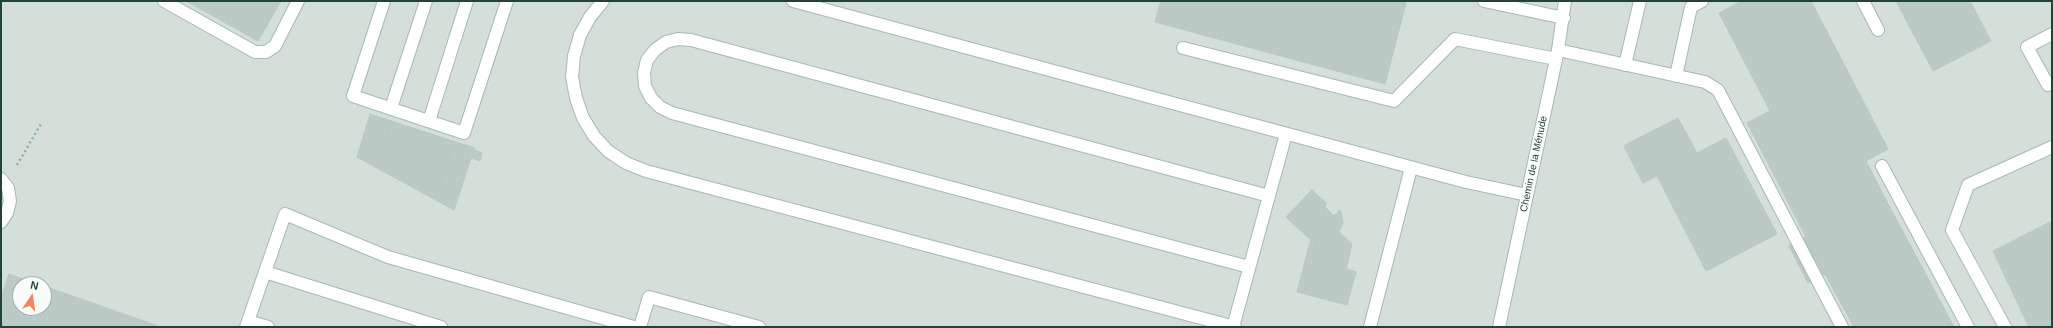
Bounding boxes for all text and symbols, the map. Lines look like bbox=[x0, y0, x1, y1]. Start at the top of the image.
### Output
street label: Chemin de la Ménude bbox=[1518, 115, 1550, 213]
north arrow bbox=[12, 276, 52, 316]
text: N bbox=[29, 279, 40, 292]

